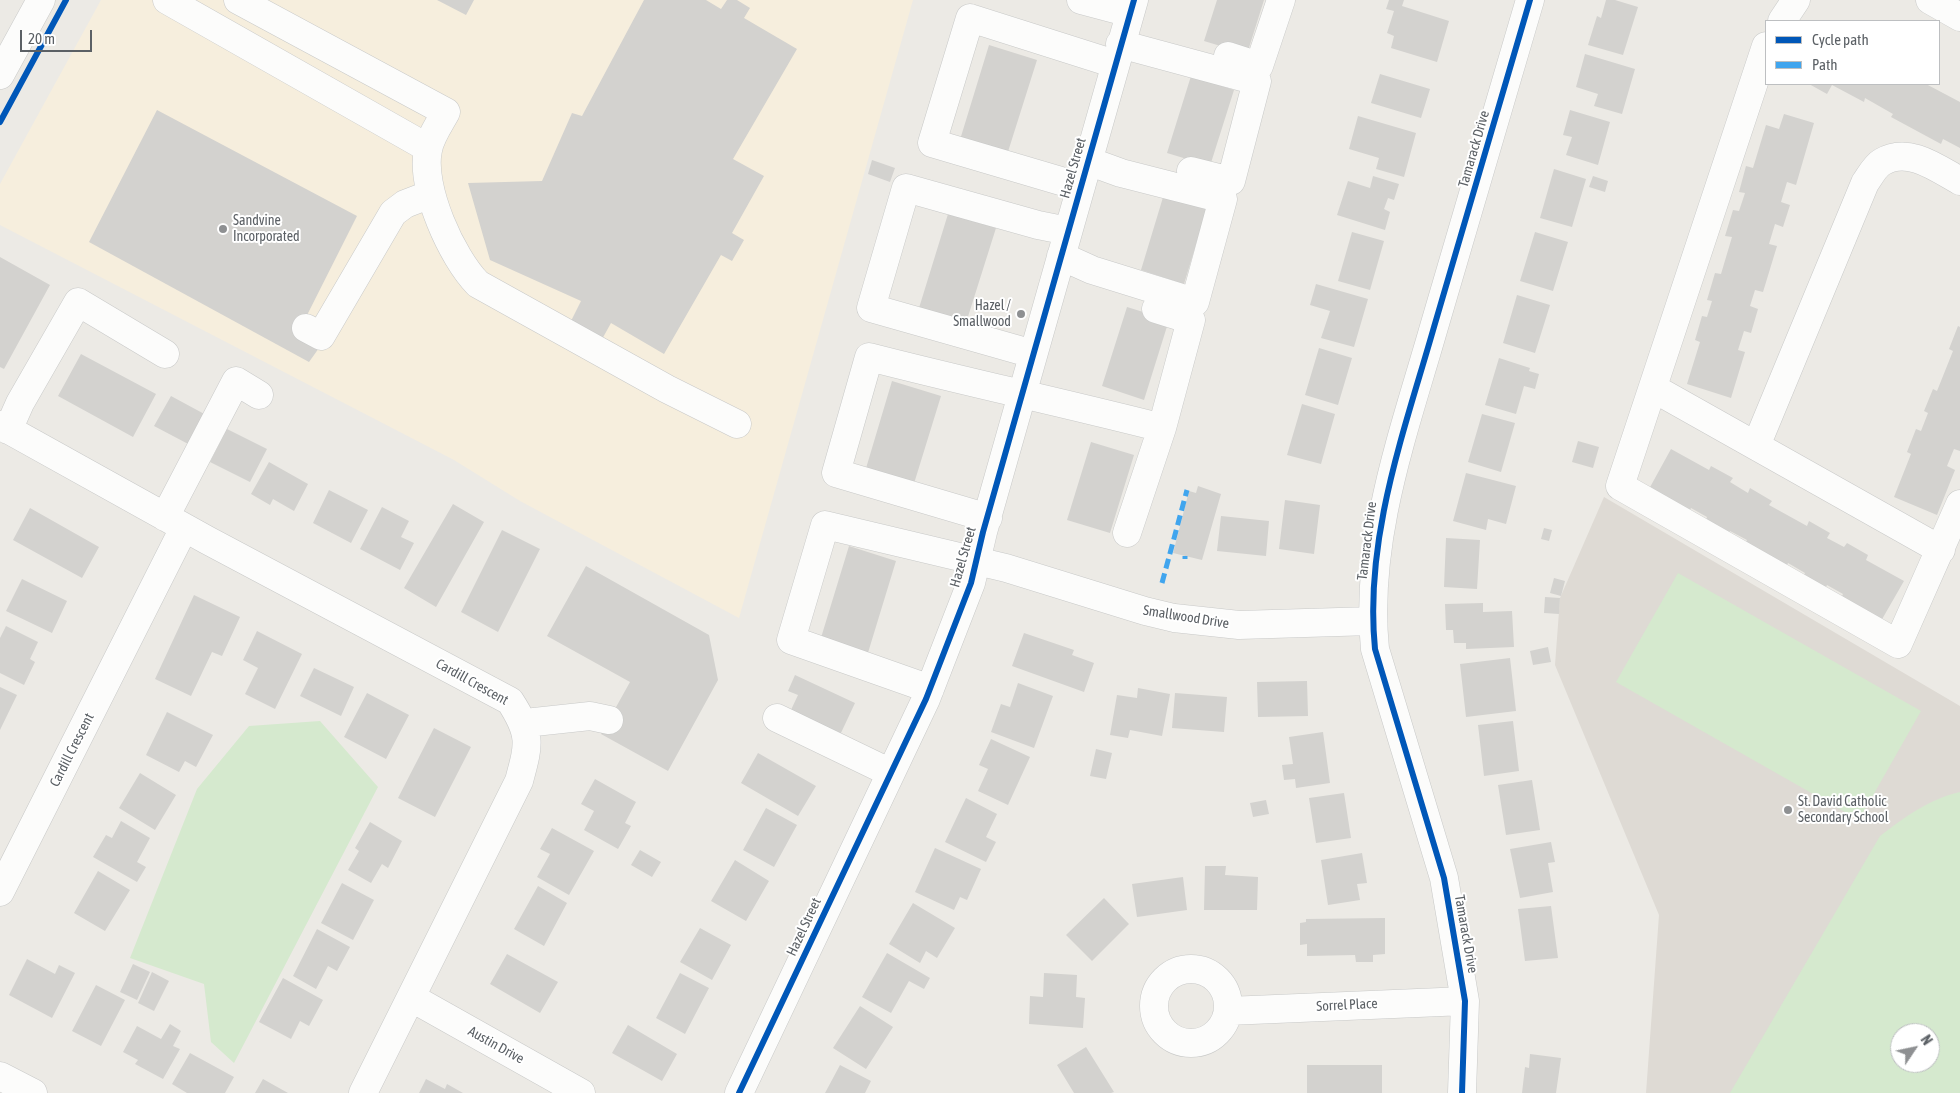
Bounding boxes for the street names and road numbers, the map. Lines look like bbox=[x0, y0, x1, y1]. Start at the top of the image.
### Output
street label: Tamarack Drive bbox=[1455, 109, 1493, 189]
street label: Hazel Street bbox=[1056, 136, 1090, 200]
street label: Tamarack Drive bbox=[1354, 501, 1380, 581]
street label: Hazel Street bbox=[946, 525, 980, 589]
street label: Smallwood Drive bbox=[1142, 602, 1230, 632]
street label: Cardill Crescent bbox=[433, 655, 511, 709]
street label: Cardill Crescent bbox=[46, 710, 98, 790]
street label: Tamarack Drive bbox=[1451, 894, 1481, 974]
street label: Hazel Street bbox=[783, 895, 825, 959]
street label: Sorrel Place bbox=[1316, 995, 1378, 1015]
street label: Austin Drive bbox=[465, 1023, 527, 1067]

